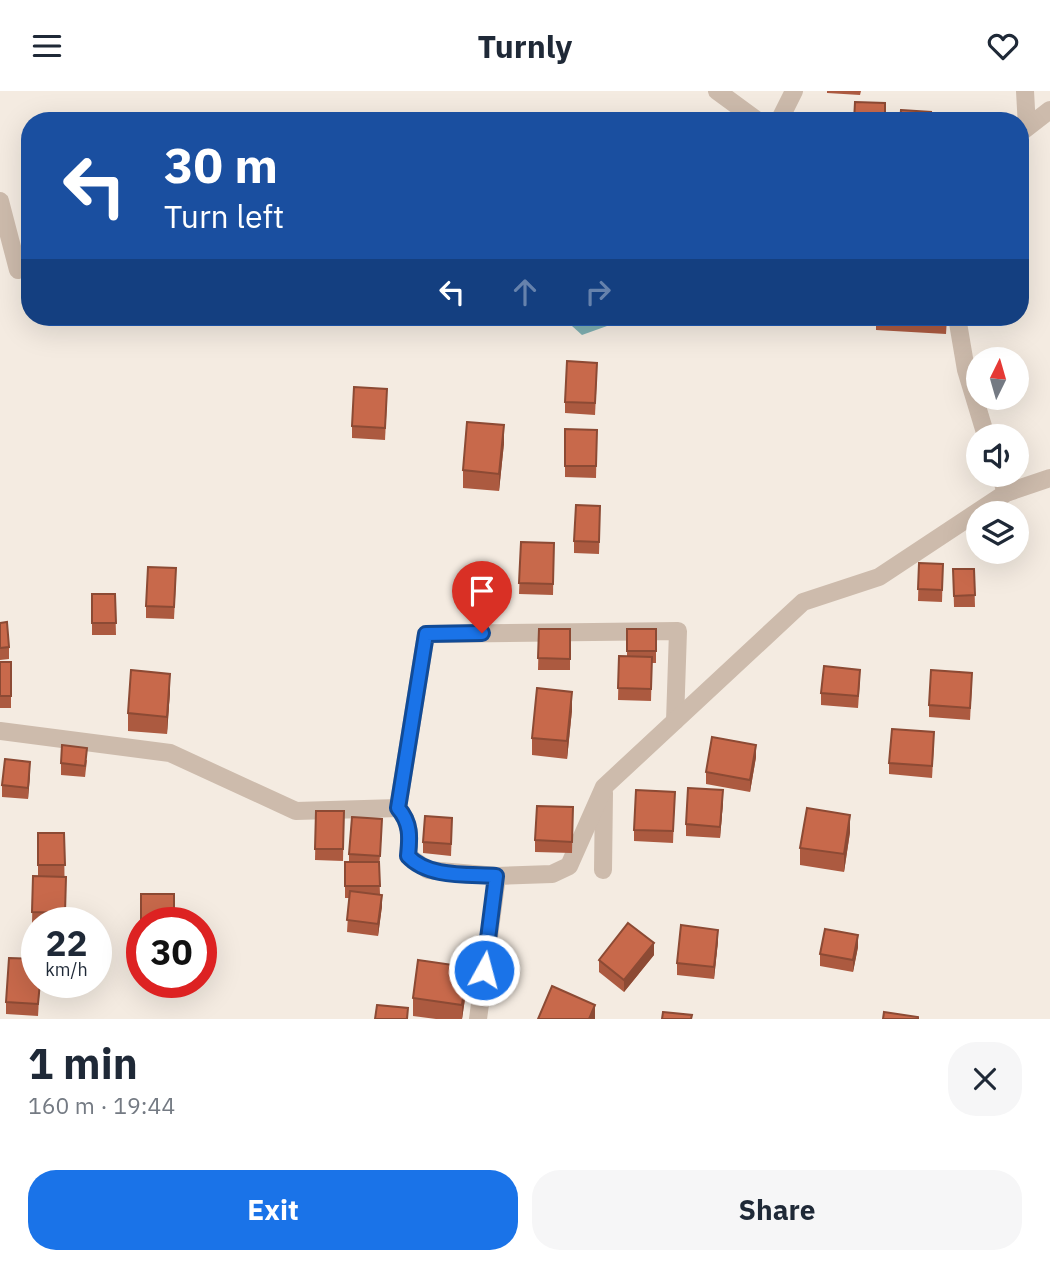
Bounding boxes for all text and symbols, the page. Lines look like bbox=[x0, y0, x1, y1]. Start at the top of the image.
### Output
text: Turnly bbox=[478, 25, 572, 67]
icon: menu bbox=[28, 27, 66, 65]
icon: heart bbox=[984, 27, 1022, 65]
text: 30 m bbox=[164, 133, 278, 196]
icon: left bbox=[49, 140, 140, 231]
text: Turn left bbox=[164, 195, 284, 237]
icon: left bbox=[433, 273, 471, 311]
icon: ahead bbox=[506, 273, 544, 311]
icon: right bbox=[579, 273, 617, 311]
north arrow bbox=[966, 347, 1029, 409]
map controls bbox=[966, 347, 1029, 564]
button: sound bbox=[966, 424, 1029, 487]
button: layers bbox=[966, 501, 1029, 564]
pin bbox=[452, 561, 512, 633]
icon: arrive bbox=[463, 572, 501, 610]
speed limit sign: 30 bbox=[126, 907, 217, 998]
text: 22 bbox=[45, 920, 88, 966]
position arrow bbox=[447, 933, 521, 1007]
text: km/h bbox=[45, 958, 88, 981]
text: 1 min bbox=[28, 1036, 138, 1091]
button: close bbox=[948, 1042, 1022, 1116]
text: 160 m · 19:44 bbox=[28, 1090, 175, 1120]
button: Exit bbox=[28, 1170, 518, 1250]
button: Share bbox=[532, 1170, 1022, 1250]

